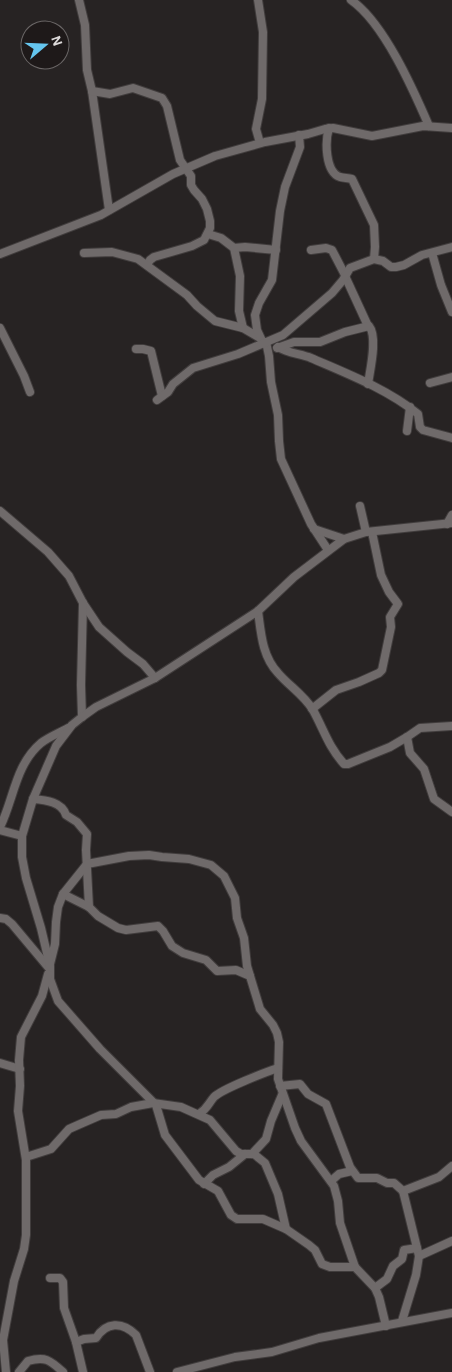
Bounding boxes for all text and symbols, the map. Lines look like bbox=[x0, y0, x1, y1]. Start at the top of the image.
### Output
north arrow bbox=[20, 20, 70, 70]
text: N bbox=[48, 34, 65, 48]

